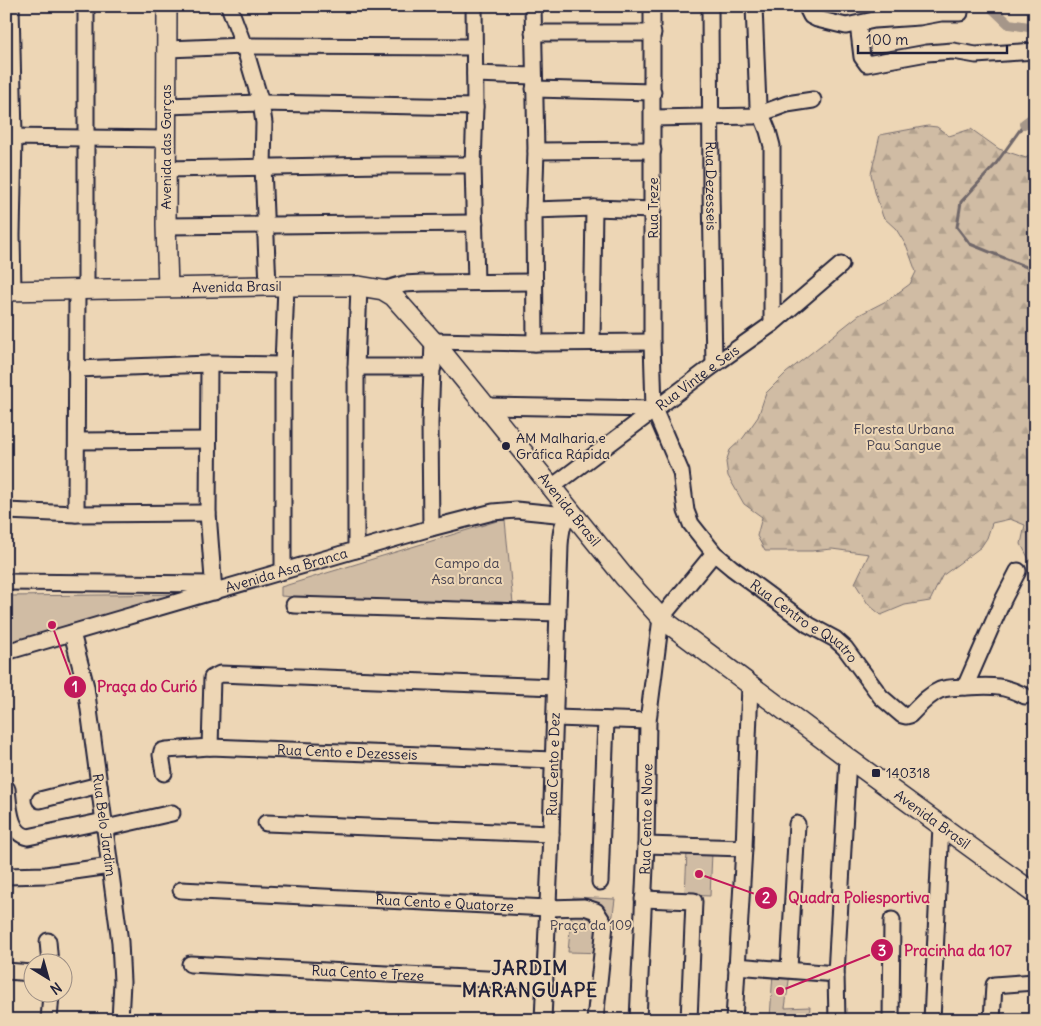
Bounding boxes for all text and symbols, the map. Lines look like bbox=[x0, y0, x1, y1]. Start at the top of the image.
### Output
scale bar bbox=[858, 22, 1007, 54]
text: 100 m bbox=[866, 30, 908, 49]
street label: Avenida das Garças bbox=[157, 84, 175, 210]
street label: Rua Dezesseis bbox=[702, 141, 721, 231]
street label: Rua Treze bbox=[644, 177, 662, 239]
street label: Avenida Brasil bbox=[192, 277, 282, 296]
street label: Rua Vinte e Seis bbox=[652, 341, 743, 415]
park label: Floresta Urbana Pau Sangue bbox=[853, 420, 955, 454]
place label: AM Malharia e Gráfica Rápida bbox=[516, 429, 610, 463]
marker: AM Malharia e Gráfica Rápida bbox=[500, 440, 512, 452]
street label: Avenida Brasil bbox=[534, 469, 605, 550]
street label: Avenida Asa Branca bbox=[223, 544, 350, 597]
park label: Campo da Asa branca bbox=[431, 554, 503, 588]
street label: Rua Centro e Quatro bbox=[747, 575, 862, 666]
callout: Praça do Curió bbox=[62, 672, 208, 702]
text: 1 bbox=[72, 677, 78, 696]
text: Praça do Curió bbox=[97, 677, 198, 697]
street label: Rua Cento e Dez bbox=[543, 712, 564, 816]
street label: Rua Cento e Dezesseis bbox=[277, 741, 418, 764]
street label: Rua Cento e Nove bbox=[636, 763, 656, 875]
place label: 140318 bbox=[886, 764, 930, 782]
marker: 140318 bbox=[870, 767, 882, 779]
street label: Rua Belo Jardim bbox=[89, 772, 120, 878]
street label: Avenida Brasil bbox=[891, 786, 974, 853]
callout: Quadra Poliesportiva bbox=[753, 883, 939, 913]
text: 2 bbox=[762, 888, 770, 907]
text: Quadra Poliesportiva bbox=[788, 888, 930, 908]
street label: Rua Cento e Quatorze bbox=[375, 891, 514, 915]
park label: Praça da 109 bbox=[550, 916, 632, 934]
callout: Pracinha da 107 bbox=[869, 935, 1022, 965]
text: 3 bbox=[878, 941, 886, 960]
text: Pracinha da 107 bbox=[904, 941, 1013, 960]
north arrow bbox=[22, 954, 72, 1004]
district label: JARDIM MARANGUAPE bbox=[462, 956, 598, 1002]
street label: Rua Cento e Treze bbox=[311, 961, 425, 985]
text: N bbox=[47, 978, 65, 998]

